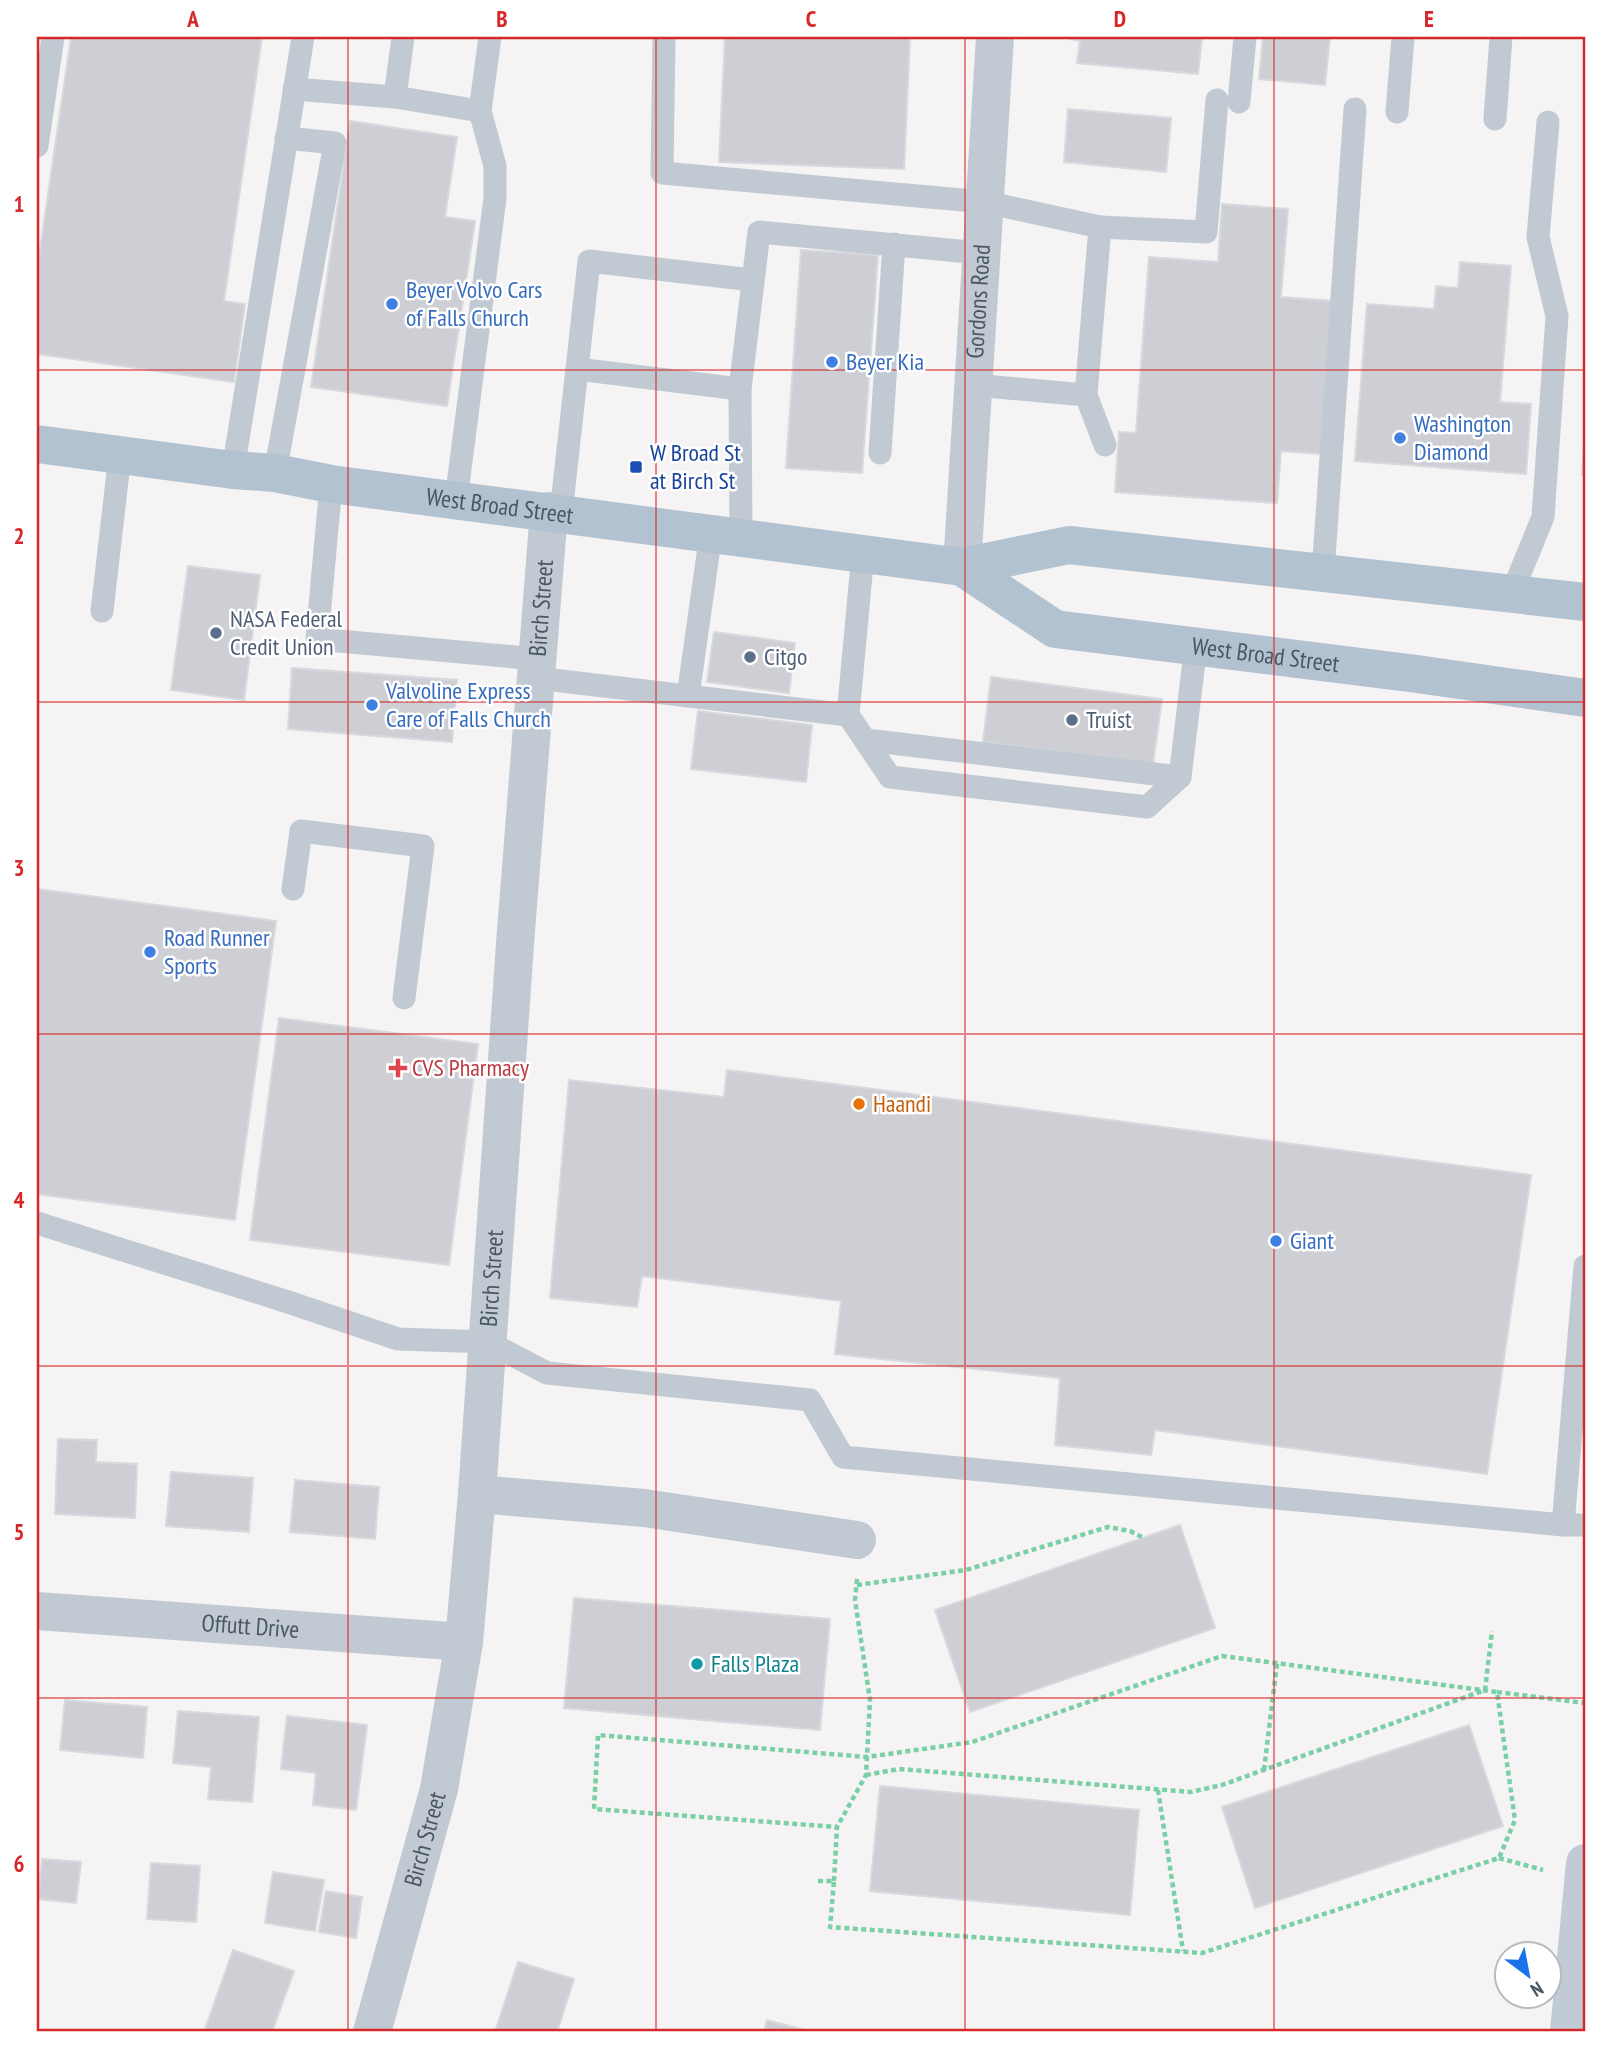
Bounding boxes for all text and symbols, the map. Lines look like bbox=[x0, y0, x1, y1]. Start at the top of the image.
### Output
text: A bbox=[186, 4, 199, 33]
text: B bbox=[496, 4, 508, 33]
text: C bbox=[806, 4, 817, 33]
text: D bbox=[1114, 4, 1126, 33]
text: E bbox=[1424, 4, 1434, 33]
text: 1 bbox=[14, 189, 25, 218]
street label: Gordons Road bbox=[959, 243, 997, 359]
place label: Beyer Volvo Cars of Falls Church bbox=[406, 274, 542, 333]
marker: Beyer Volvo Cars of Falls Church bbox=[384, 296, 400, 312]
place label: Beyer Kia bbox=[846, 346, 924, 377]
marker: Beyer Kia bbox=[824, 354, 840, 370]
place label: Washington Diamond bbox=[1414, 408, 1511, 467]
marker: Washington Diamond bbox=[1392, 430, 1408, 446]
place label: W Broad St at Birch St bbox=[650, 437, 741, 496]
marker: W Broad St at Birch St bbox=[628, 459, 644, 475]
street label: West Broad Street bbox=[424, 481, 576, 531]
text: 2 bbox=[14, 521, 25, 550]
street label: Birch Street bbox=[522, 558, 560, 658]
place label: NASA Federal Credit Union bbox=[230, 603, 342, 662]
marker: NASA Federal Credit Union bbox=[208, 625, 224, 641]
street label: West Broad Street bbox=[1190, 630, 1341, 679]
place label: Citgo bbox=[764, 641, 807, 672]
marker: Citgo bbox=[742, 649, 758, 665]
place label: Valvoline Express Care of Falls Church bbox=[385, 675, 551, 734]
marker: Valvoline Express Care of Falls Church bbox=[364, 697, 380, 713]
place label: Truist bbox=[1086, 704, 1132, 735]
marker: Truist bbox=[1064, 712, 1080, 728]
text: 3 bbox=[14, 853, 25, 882]
place label: Road Runner Sports bbox=[164, 922, 270, 981]
marker: Road Runner Sports bbox=[142, 944, 158, 960]
place label: CVS Pharmacy bbox=[412, 1052, 529, 1083]
marker: CVS Pharmacy bbox=[390, 1060, 406, 1076]
place label: Haandi bbox=[873, 1088, 931, 1119]
marker: Haandi bbox=[851, 1096, 867, 1112]
text: 4 bbox=[14, 1185, 25, 1214]
place label: Giant bbox=[1290, 1225, 1334, 1256]
street label: Birch Street bbox=[473, 1228, 510, 1328]
marker: Giant bbox=[1268, 1233, 1284, 1249]
text: 5 bbox=[14, 1517, 25, 1546]
street label: Offutt Drive bbox=[201, 1607, 300, 1645]
place label: Falls Plaza bbox=[711, 1648, 799, 1679]
marker: Falls Plaza bbox=[689, 1656, 705, 1672]
street label: Birch Street bbox=[397, 1788, 453, 1890]
text: 6 bbox=[14, 1849, 25, 1878]
north arrow bbox=[1492, 1940, 1562, 2010]
text: N bbox=[1526, 1977, 1548, 2002]

